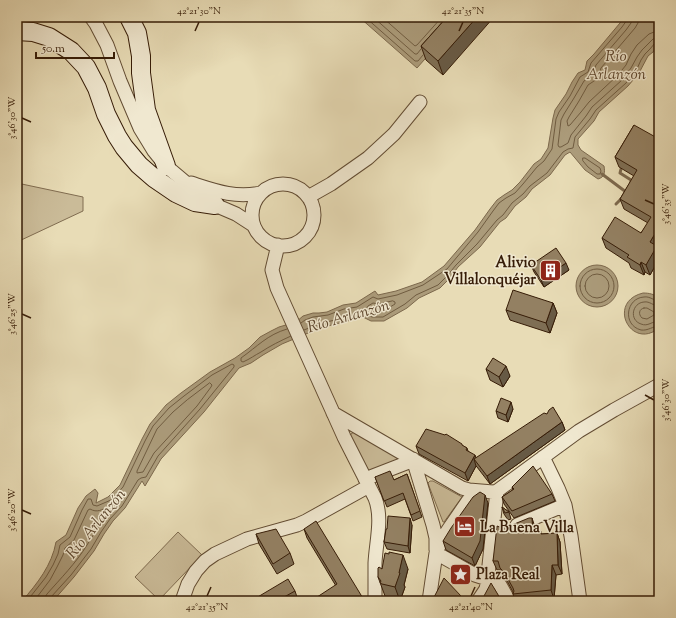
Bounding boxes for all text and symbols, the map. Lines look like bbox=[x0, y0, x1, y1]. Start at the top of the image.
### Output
text: 42°21'30"N bbox=[177, 4, 221, 19]
text: 42°21'35"N bbox=[442, 4, 484, 19]
scale bar bbox=[36, 34, 114, 60]
text: 50 m bbox=[41, 40, 65, 58]
water label: Río Arlanzón bbox=[586, 46, 646, 87]
text: 3°46'30"W bbox=[5, 97, 20, 139]
text: 3°46'35"W bbox=[659, 183, 674, 225]
place label: Alivio Villalonquéjar bbox=[444, 253, 536, 291]
building icon: Alivio Villalonquéjar bbox=[538, 258, 564, 284]
text: 3°46'25"W bbox=[5, 293, 20, 335]
water label: Río Arlanzón bbox=[305, 295, 393, 340]
text: 3°46'30"W bbox=[659, 379, 674, 421]
water label: Río Arlanzón bbox=[61, 484, 133, 565]
text: 3°46'20"W bbox=[5, 488, 20, 532]
hotel icon: La Buena Villa bbox=[452, 514, 478, 540]
place label: La Buena Villa bbox=[480, 518, 574, 539]
place icon: Plaza Real bbox=[448, 561, 474, 587]
place label: Plaza Real bbox=[476, 565, 541, 586]
text: 42°21'35"N bbox=[186, 600, 228, 615]
text: 42°21'40"N bbox=[449, 600, 493, 615]

